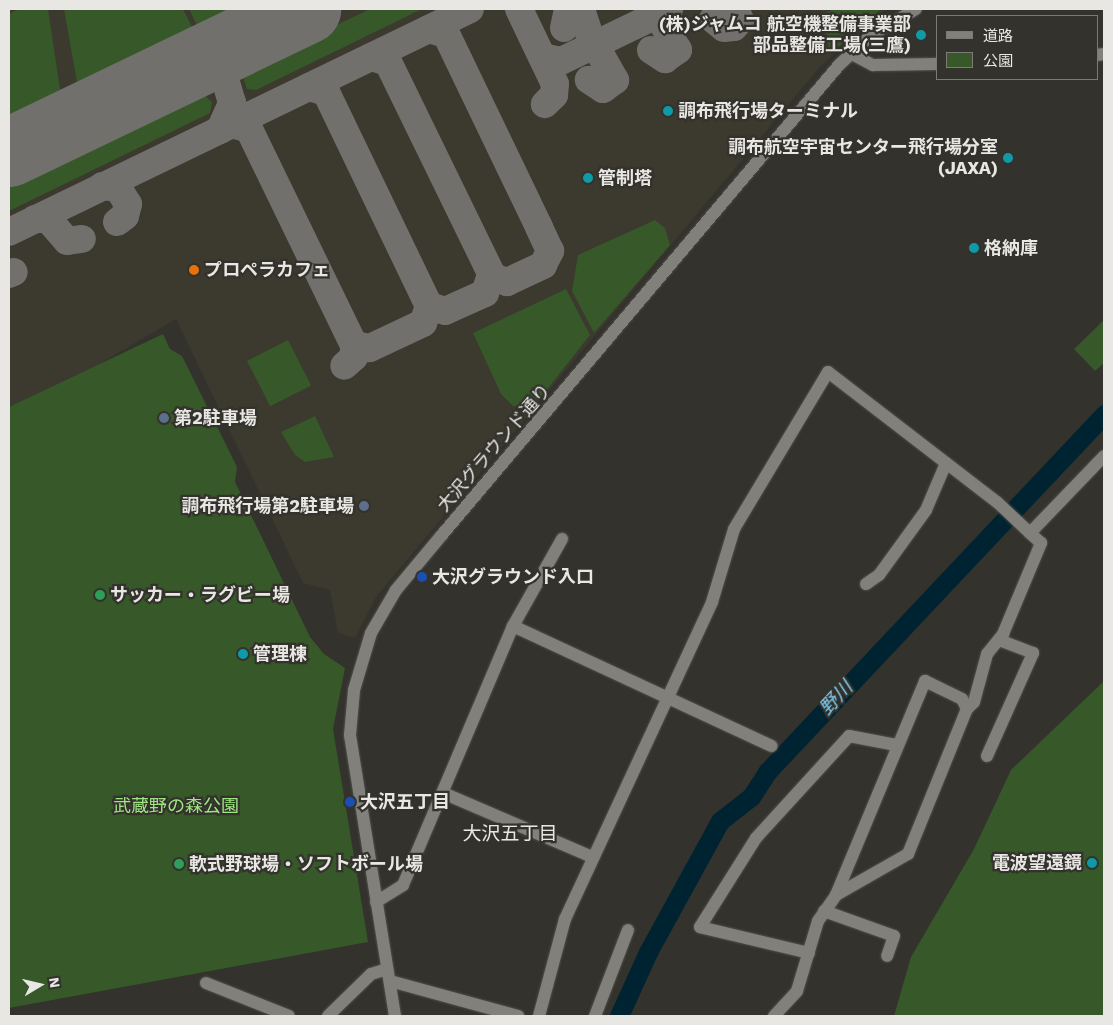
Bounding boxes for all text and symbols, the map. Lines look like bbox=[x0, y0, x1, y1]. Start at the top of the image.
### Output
place label: (株)ジャムコ 航空機整備事業部 部品整備工場(三鷹) bbox=[658, 14, 911, 56]
legend bbox=[936, 15, 1098, 80]
text: 道路 bbox=[983, 27, 1013, 45]
marker: (株)ジャムコ 航空機整備事業部 部品整備工場(三鷹) bbox=[915, 29, 927, 41]
text: 公園 bbox=[983, 52, 1013, 70]
place label: 調布飛行場ターミナル bbox=[678, 100, 858, 122]
marker: 調布飛行場ターミナル bbox=[662, 105, 674, 117]
place label: 調布航空宇宙センター飛行場分室 (JAXA) bbox=[728, 137, 998, 180]
marker: 調布航空宇宙センター飛行場分室 (JAXA) bbox=[1002, 152, 1014, 164]
place label: 管制塔 bbox=[598, 167, 652, 189]
marker: 管制塔 bbox=[582, 172, 594, 184]
place label: 格納庫 bbox=[984, 237, 1038, 259]
marker: 格納庫 bbox=[968, 242, 980, 254]
place label: プロペラカフェ bbox=[204, 259, 330, 281]
marker: プロペラカフェ bbox=[188, 264, 200, 276]
street label: 大沢グラウンド通り bbox=[433, 380, 555, 516]
place label: 第2駐車場 bbox=[174, 407, 257, 429]
marker: 第2駐車場 bbox=[158, 412, 170, 424]
place label: 調布飛行場第2駐車場 bbox=[181, 495, 354, 517]
marker: 調布飛行場第2駐車場 bbox=[358, 500, 370, 512]
place label: 大沢グラウンド入口 bbox=[432, 566, 594, 588]
marker: 大沢グラウンド入口 bbox=[416, 571, 428, 583]
place label: サッカー・ラグビー場 bbox=[110, 584, 290, 606]
marker: サッカー・ラグビー場 bbox=[94, 589, 106, 601]
place label: 管理棟 bbox=[253, 643, 307, 665]
marker: 管理棟 bbox=[237, 648, 249, 660]
water label: 野川 bbox=[815, 676, 857, 720]
place label: 大沢五丁目 bbox=[360, 791, 450, 813]
park label: 武蔵野の森公園 bbox=[113, 795, 239, 817]
marker: 大沢五丁目 bbox=[344, 796, 356, 808]
district label: 大沢五丁目 bbox=[463, 823, 557, 845]
place label: 電波望遠鏡 bbox=[992, 852, 1082, 874]
place label: 軟式野球場・ソフトボール場 bbox=[189, 853, 423, 875]
marker: 電波望遠鏡 bbox=[1086, 857, 1098, 869]
marker: 軟式野球場・ソフトボール場 bbox=[173, 858, 185, 870]
north arrow bbox=[15, 960, 65, 1010]
text: N bbox=[46, 976, 64, 989]

